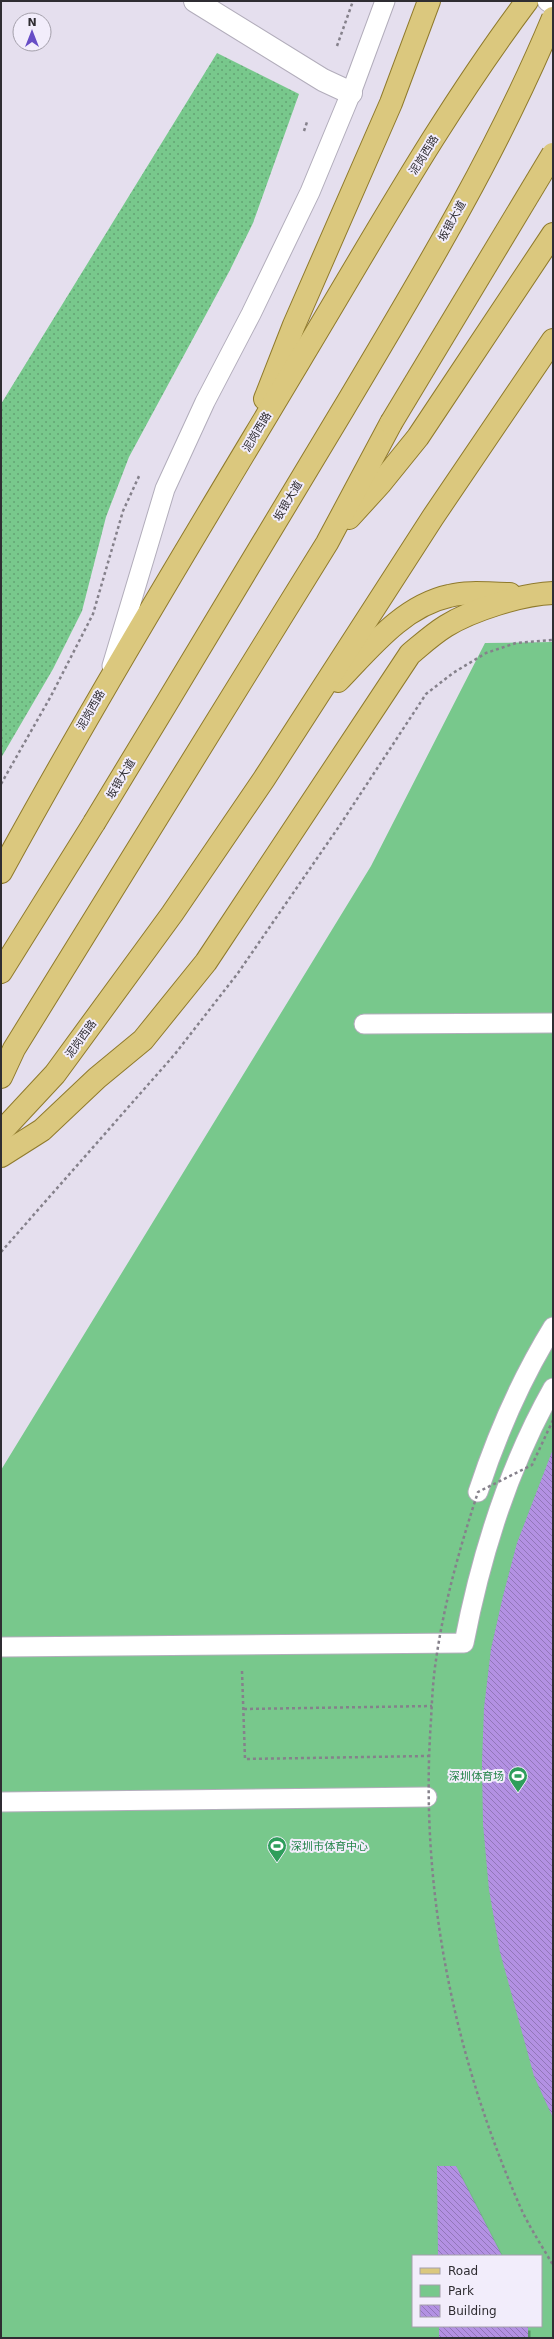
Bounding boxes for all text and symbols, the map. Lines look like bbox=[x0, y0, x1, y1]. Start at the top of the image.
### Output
north arrow bbox=[12, 12, 52, 52]
text: N bbox=[27, 16, 37, 29]
street label: 泥岗西路 bbox=[407, 133, 441, 177]
street label: 坂银大道 bbox=[436, 199, 468, 243]
street label: 泥岗西路 bbox=[240, 410, 274, 454]
street label: 坂银大道 bbox=[271, 479, 305, 523]
street label: 泥岗西路 bbox=[74, 688, 108, 732]
street label: 坂银大道 bbox=[104, 757, 138, 801]
street label: 泥岗西路 bbox=[63, 1017, 99, 1061]
sports icon: 深圳体育场 bbox=[507, 1765, 529, 1793]
place label: 深圳体育场 bbox=[449, 1770, 504, 1783]
sports icon: 深圳市体育中心 bbox=[266, 1835, 288, 1863]
place label: 深圳市体育中心 bbox=[291, 1840, 368, 1853]
legend bbox=[412, 2255, 542, 2327]
text: Road bbox=[448, 2264, 478, 2278]
text: Park bbox=[448, 2284, 474, 2298]
text: Building bbox=[448, 2304, 497, 2318]

